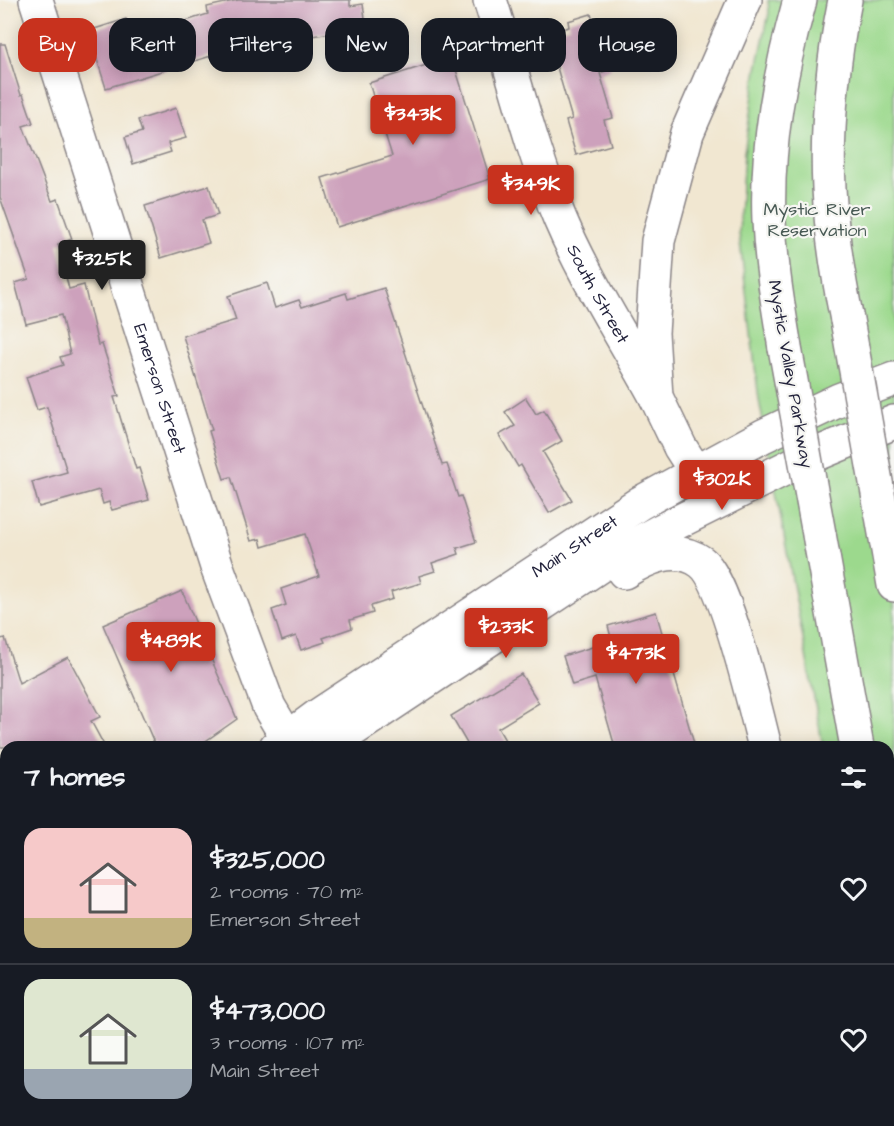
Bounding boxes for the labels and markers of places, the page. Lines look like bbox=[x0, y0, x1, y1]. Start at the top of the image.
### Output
pin: $343K bbox=[371, 95, 455, 146]
pin: $349K bbox=[489, 165, 573, 216]
pin: $325K bbox=[60, 240, 144, 291]
pin: $302K bbox=[680, 460, 764, 511]
pin: $233K bbox=[464, 608, 548, 659]
pin: $489K bbox=[129, 622, 213, 673]
pin: $473K bbox=[594, 634, 678, 685]

